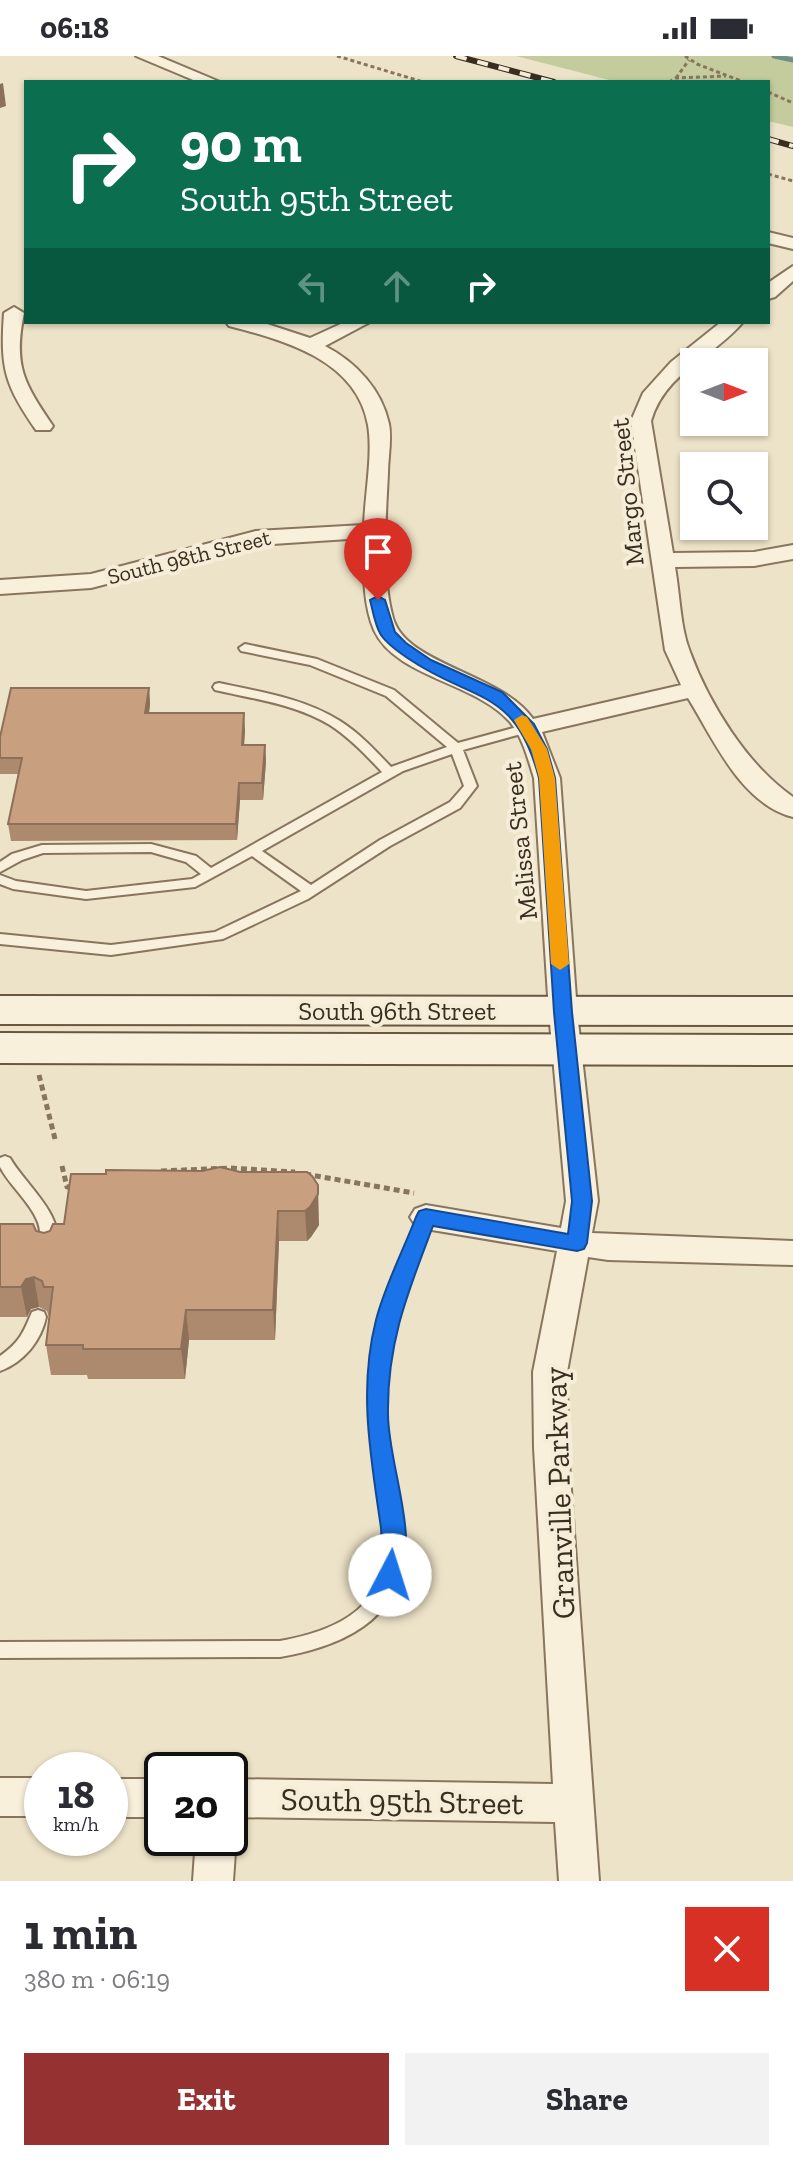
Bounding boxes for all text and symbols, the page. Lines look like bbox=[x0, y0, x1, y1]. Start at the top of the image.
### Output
text: 06:18 bbox=[40, 10, 109, 46]
text: 90 m bbox=[180, 109, 302, 176]
icon: right bbox=[48, 112, 152, 216]
text: South 95th Street bbox=[180, 177, 453, 220]
icon: left bbox=[291, 264, 335, 308]
icon: ahead bbox=[375, 264, 419, 308]
icon: right bbox=[459, 264, 503, 308]
north arrow bbox=[680, 348, 768, 436]
map controls bbox=[680, 348, 768, 540]
street label: Margo Street bbox=[603, 416, 651, 567]
button: search bbox=[680, 452, 768, 540]
pin bbox=[344, 518, 412, 600]
street label: South 98th Street bbox=[105, 523, 274, 590]
icon: arrive bbox=[356, 530, 400, 574]
street label: Melissa Street bbox=[496, 760, 544, 921]
street label: South 96th Street bbox=[298, 995, 496, 1027]
street label: Granville Parkway bbox=[536, 1366, 582, 1620]
position arrow bbox=[348, 1533, 432, 1617]
speed limit sign: 20 bbox=[144, 1752, 248, 1856]
text: 18 bbox=[57, 1770, 95, 1818]
street label: South 95th Street bbox=[280, 1780, 524, 1822]
text: km/h bbox=[53, 1812, 99, 1836]
text: 1 min bbox=[24, 1904, 137, 1961]
button: close bbox=[685, 1907, 769, 1991]
text: 380 m · 06:19 bbox=[24, 1963, 170, 1995]
button: Exit bbox=[24, 2053, 389, 2145]
button: Share bbox=[405, 2053, 769, 2145]

